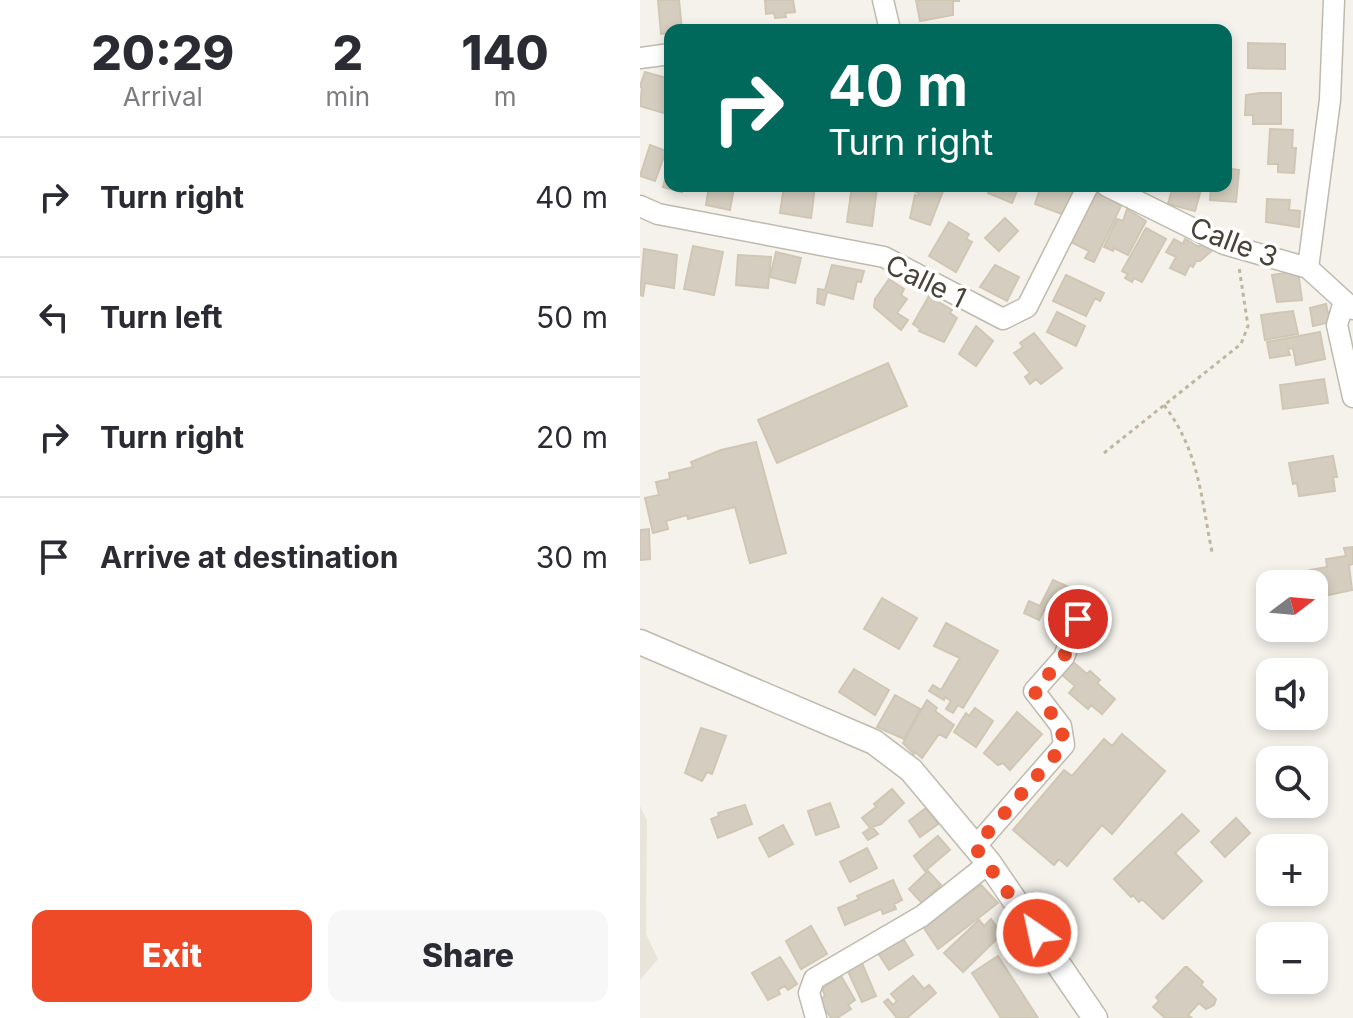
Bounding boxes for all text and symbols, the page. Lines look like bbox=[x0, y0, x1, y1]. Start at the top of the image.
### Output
text: 20:29 bbox=[91, 23, 234, 82]
text: 2 bbox=[333, 23, 363, 82]
text: 140 bbox=[461, 23, 549, 82]
text: 40 m bbox=[828, 52, 968, 120]
icon: right bbox=[696, 56, 800, 160]
text: Arrival bbox=[123, 81, 203, 112]
text: min bbox=[326, 81, 370, 112]
text: m bbox=[494, 81, 516, 112]
text: Turn right bbox=[828, 120, 993, 164]
icon: right bbox=[32, 175, 76, 219]
text: Turn right bbox=[100, 179, 244, 215]
text: 40 m bbox=[535, 179, 608, 215]
street label: Calle 3 bbox=[1185, 210, 1283, 274]
street label: Calle 1 bbox=[880, 247, 972, 315]
icon: left bbox=[32, 295, 76, 339]
text: Turn left bbox=[100, 299, 222, 335]
text: 50 m bbox=[536, 299, 608, 335]
icon: right bbox=[32, 415, 76, 459]
text: Turn right bbox=[100, 419, 244, 455]
text: 20 m bbox=[536, 419, 608, 455]
icon: arrive bbox=[32, 535, 76, 579]
text: Arrive at destination bbox=[100, 539, 398, 575]
text: 30 m bbox=[536, 539, 608, 575]
north arrow bbox=[1256, 570, 1328, 642]
map controls bbox=[1256, 570, 1328, 994]
pin bbox=[1044, 585, 1112, 653]
icon: arrive bbox=[1056, 597, 1100, 641]
button: sound bbox=[1256, 658, 1328, 730]
button: search bbox=[1256, 746, 1328, 818]
button: + bbox=[1256, 834, 1328, 906]
position arrow bbox=[995, 891, 1079, 975]
button: Exit bbox=[32, 910, 312, 1002]
button: Share bbox=[328, 910, 608, 1002]
button: − bbox=[1256, 922, 1328, 994]

